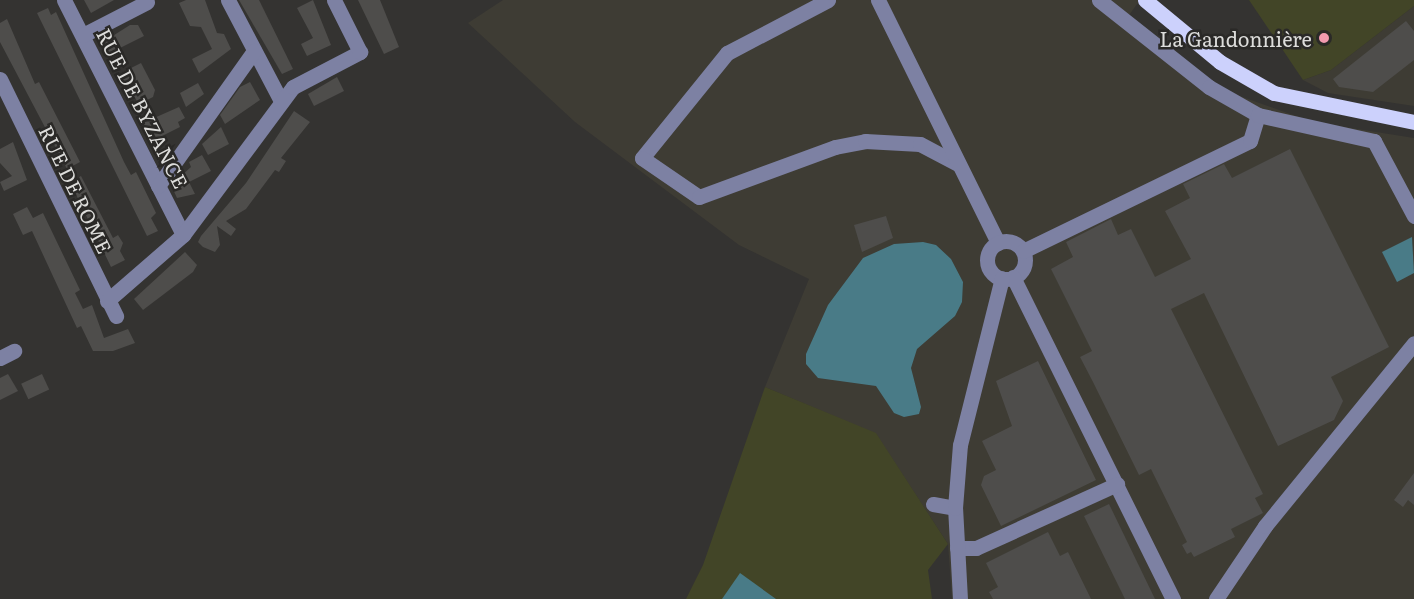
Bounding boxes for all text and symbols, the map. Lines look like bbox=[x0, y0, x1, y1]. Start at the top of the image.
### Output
street label: RUE DE BYZANCE bbox=[92, 24, 194, 192]
place label: La Gandonnière bbox=[1159, 26, 1312, 50]
marker: La Gandonnière bbox=[1317, 31, 1331, 45]
street label: RUE DE ROME bbox=[35, 121, 117, 257]

